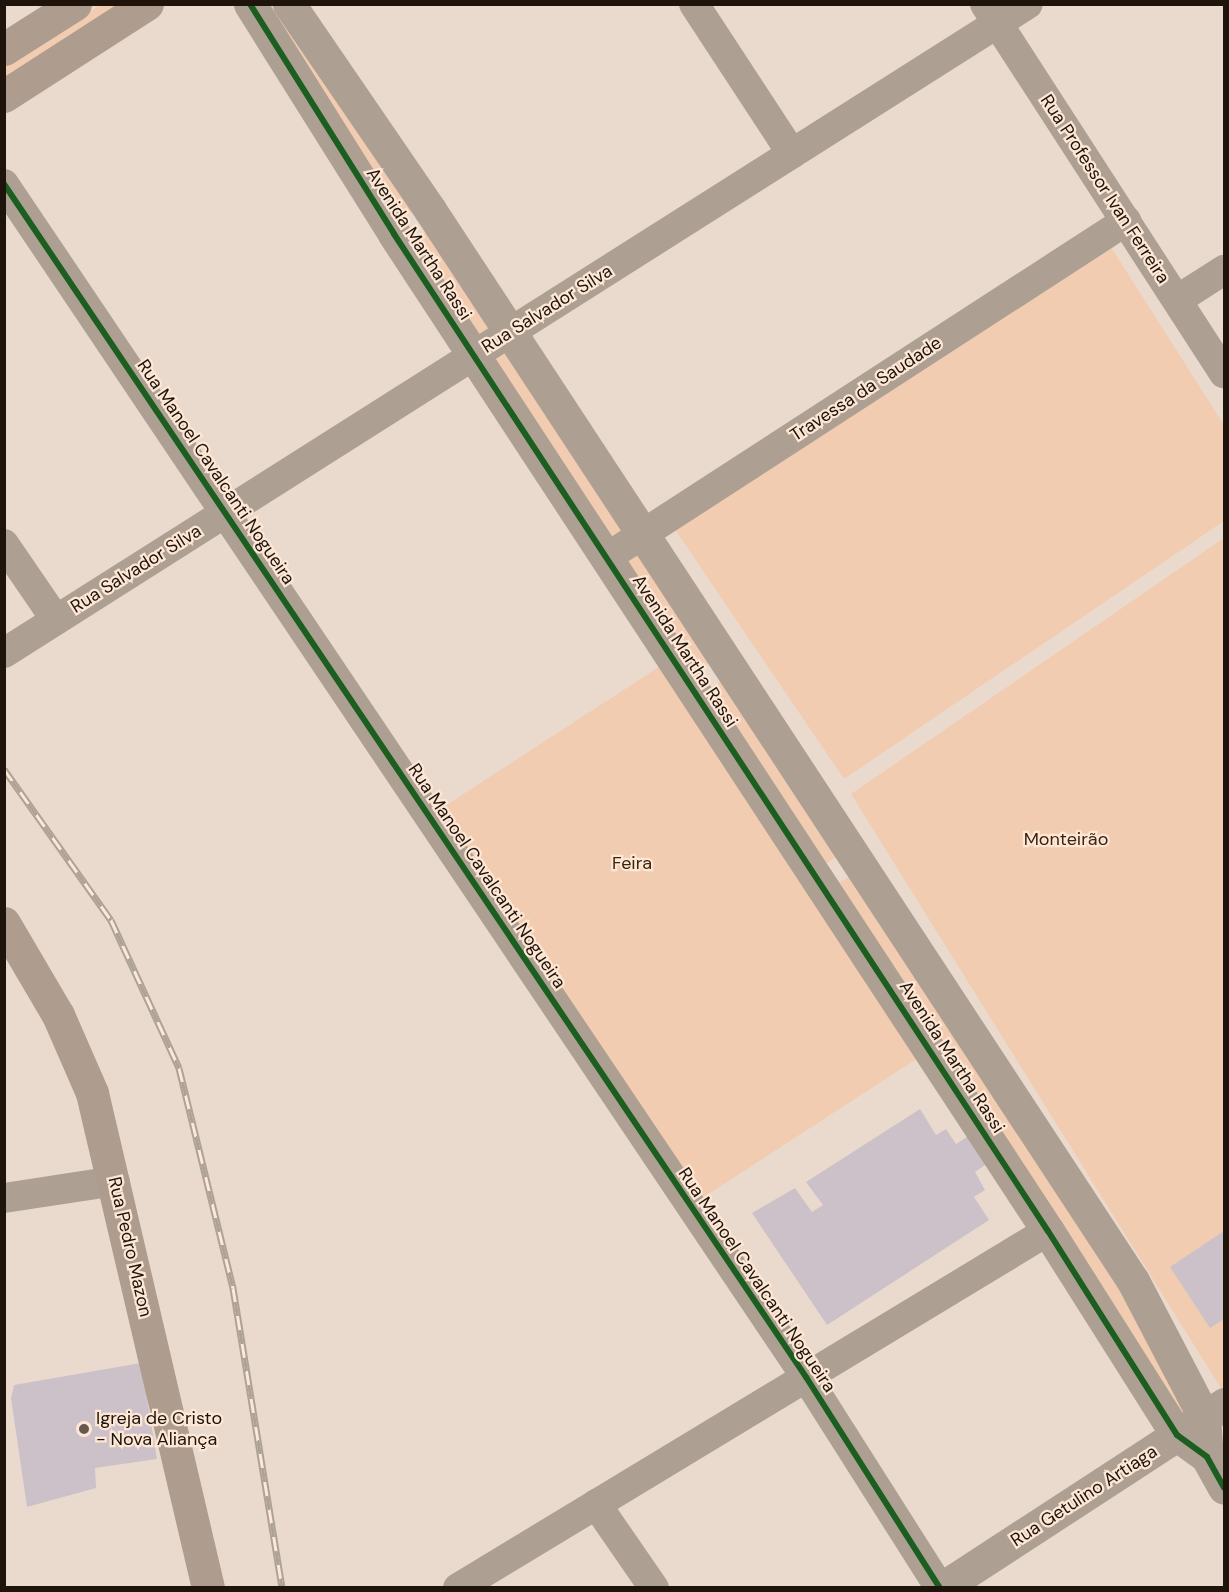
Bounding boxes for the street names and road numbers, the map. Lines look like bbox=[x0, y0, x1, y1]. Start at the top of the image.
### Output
street label: Rua Professor Ivan Ferreira bbox=[1036, 91, 1174, 287]
street label: Avenida Martha Rassi bbox=[362, 164, 476, 324]
street label: Rua Salvador Silva bbox=[478, 260, 616, 358]
street label: Travessa da Saudade bbox=[786, 332, 946, 446]
street label: Rua Manoel Cavalcanti Nogueira bbox=[133, 356, 299, 588]
street label: Rua Salvador Silva bbox=[67, 520, 205, 618]
street label: Avenida Martha Rassi bbox=[628, 571, 742, 731]
street label: Rua Manoel Cavalcanti Nogueira bbox=[404, 760, 570, 992]
street label: Avenida Martha Rassi bbox=[895, 977, 1009, 1137]
street label: Rua Manoel Cavalcanti Nogueira bbox=[674, 1164, 840, 1396]
street label: Rua Pedro Mazon bbox=[103, 1175, 157, 1319]
street label: Rua Getulino Artiaga bbox=[1007, 1441, 1161, 1551]

